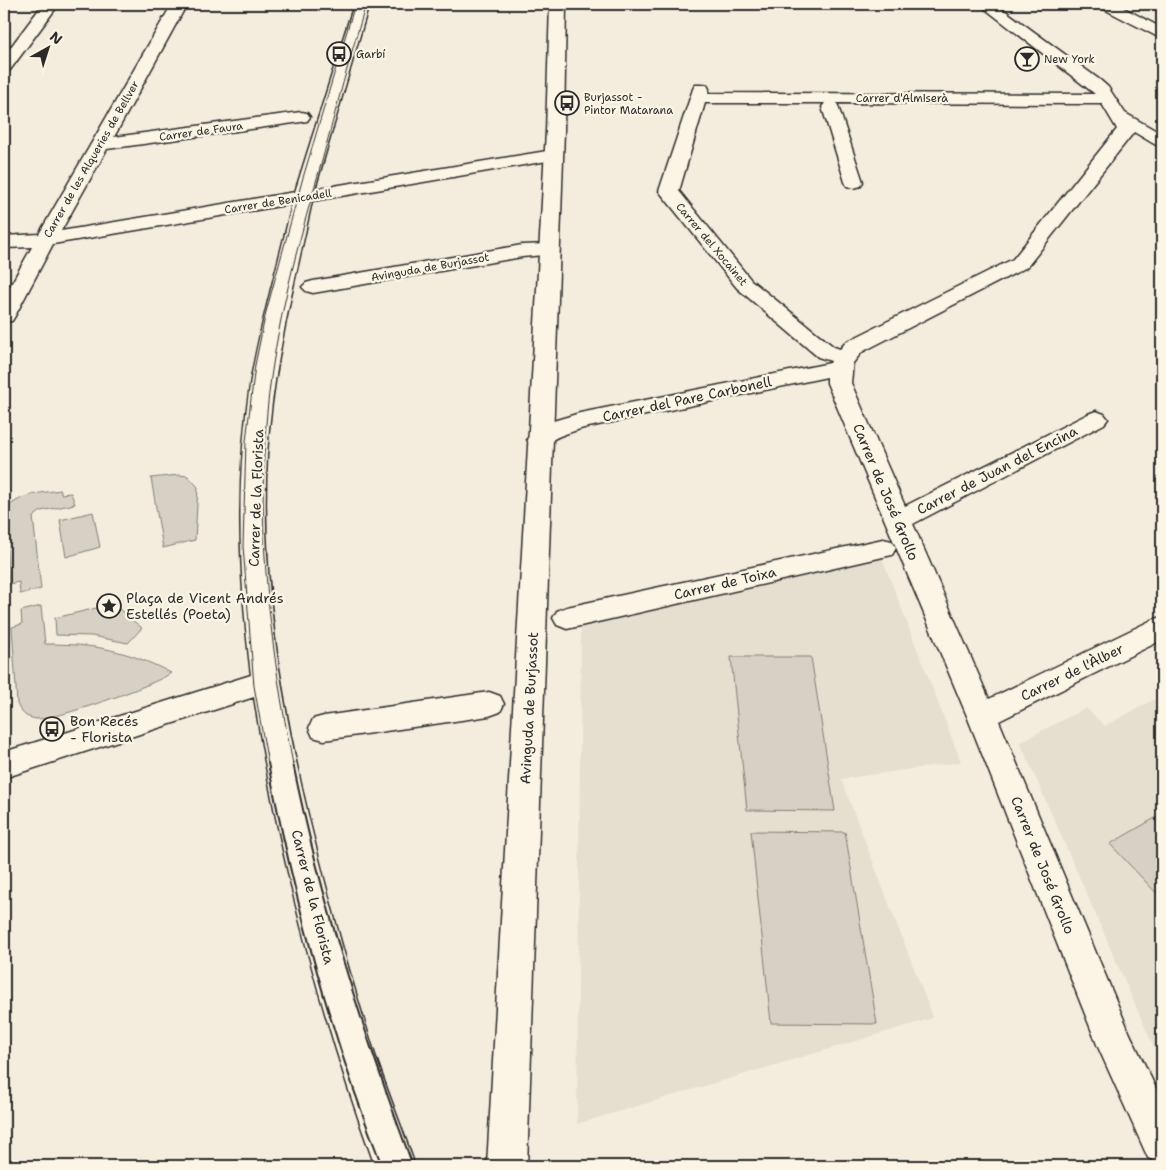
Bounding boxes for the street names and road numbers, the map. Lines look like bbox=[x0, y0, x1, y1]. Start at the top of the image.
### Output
street label: Carrer de les Alqueries de Bellver bbox=[40, 78, 143, 240]
street label: Carrer d'Almiserà bbox=[856, 91, 948, 106]
street label: Carrer de Faura bbox=[158, 118, 244, 145]
street label: Carrer de Benicadell bbox=[223, 186, 333, 217]
street label: Carrer del Xocainet bbox=[672, 200, 751, 289]
street label: Avinguda de Burjassot bbox=[370, 250, 491, 285]
street label: Carrer del Pare Carbonell bbox=[601, 372, 774, 426]
street label: Carrer de José Grollo bbox=[849, 421, 923, 563]
street label: Carrer de Juan del Encina bbox=[914, 421, 1081, 518]
street label: Carrer de la Florista bbox=[245, 428, 267, 567]
street label: Carrer de Toixa bbox=[672, 562, 778, 604]
street label: Avinguda de Burjassot bbox=[516, 631, 542, 785]
street label: Carrer de l'Àlber bbox=[1018, 639, 1127, 705]
street label: Carrer de José Grollo bbox=[1007, 793, 1079, 937]
street label: Carrer de la Florista bbox=[288, 828, 338, 966]

